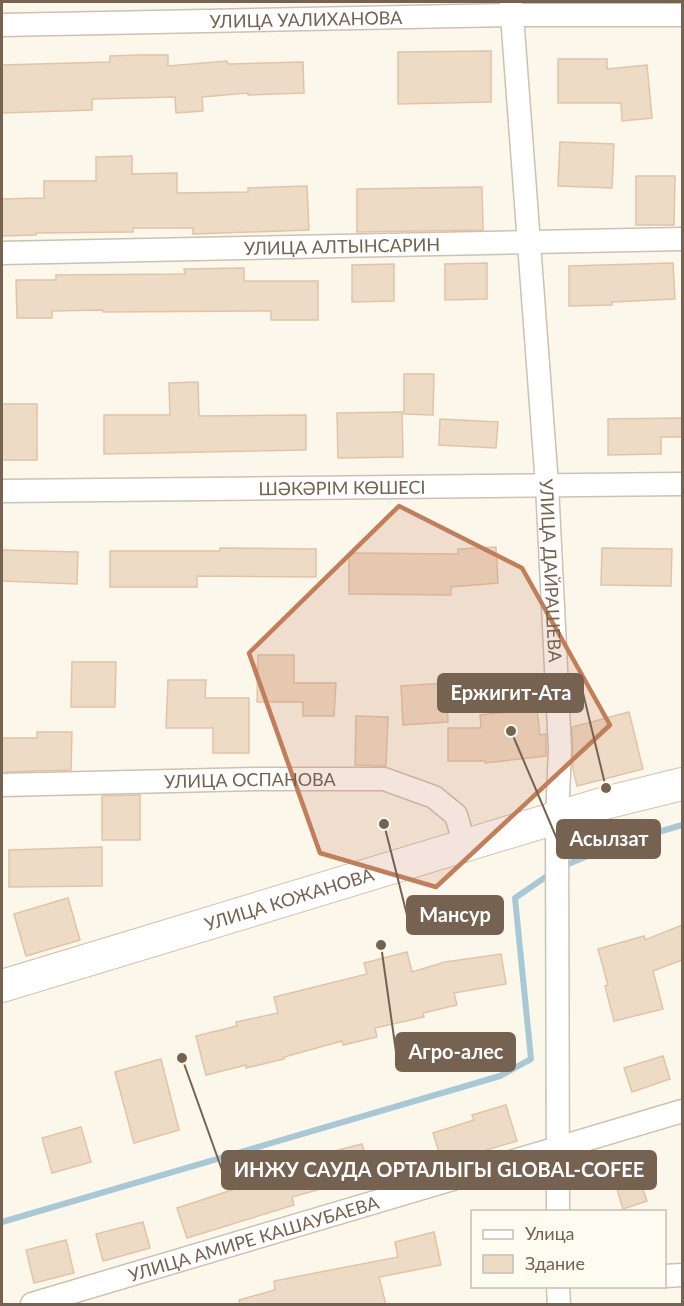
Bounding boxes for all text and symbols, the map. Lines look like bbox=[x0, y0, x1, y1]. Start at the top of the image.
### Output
street label: УЛИЦА УАЛИХАНОВА bbox=[209, 6, 403, 32]
street label: УЛИЦА АЛТЫНСАРИН bbox=[244, 233, 440, 259]
street label: ШӘКӘРІМ КӨШЕСІ bbox=[258, 476, 426, 499]
street label: УЛИЦА ДАЙРАШЕВА bbox=[536, 478, 567, 664]
callout: Ержигит-Ата bbox=[438, 674, 583, 712]
text: Ержигит-Ата bbox=[451, 680, 571, 704]
street label: УЛИЦА ОСПАНОВА bbox=[164, 768, 337, 792]
callout: Асылзат bbox=[557, 820, 660, 858]
text: Асылзат bbox=[568, 826, 649, 850]
street label: УЛИЦА КОЖАНОВА bbox=[202, 863, 377, 935]
callout: Мансур bbox=[407, 896, 503, 934]
text: Мансур bbox=[419, 902, 491, 926]
callout: Агро-алес bbox=[396, 1033, 515, 1071]
text: Агро-алес bbox=[408, 1039, 504, 1063]
callout: ИНЖУ САУДА ОРТАЛЫГЫ GLOBAL-COFEE bbox=[222, 1151, 656, 1189]
text: ИНЖУ САУДА ОРТАЛЫГЫ GLOBAL-COFEE bbox=[234, 1157, 644, 1181]
street label: УЛИЦА АМИРЕ КАШАУБАЕВА bbox=[126, 1190, 382, 1286]
legend bbox=[471, 1210, 666, 1288]
text: Улица bbox=[525, 1222, 575, 1244]
text: Здание bbox=[525, 1252, 585, 1274]

